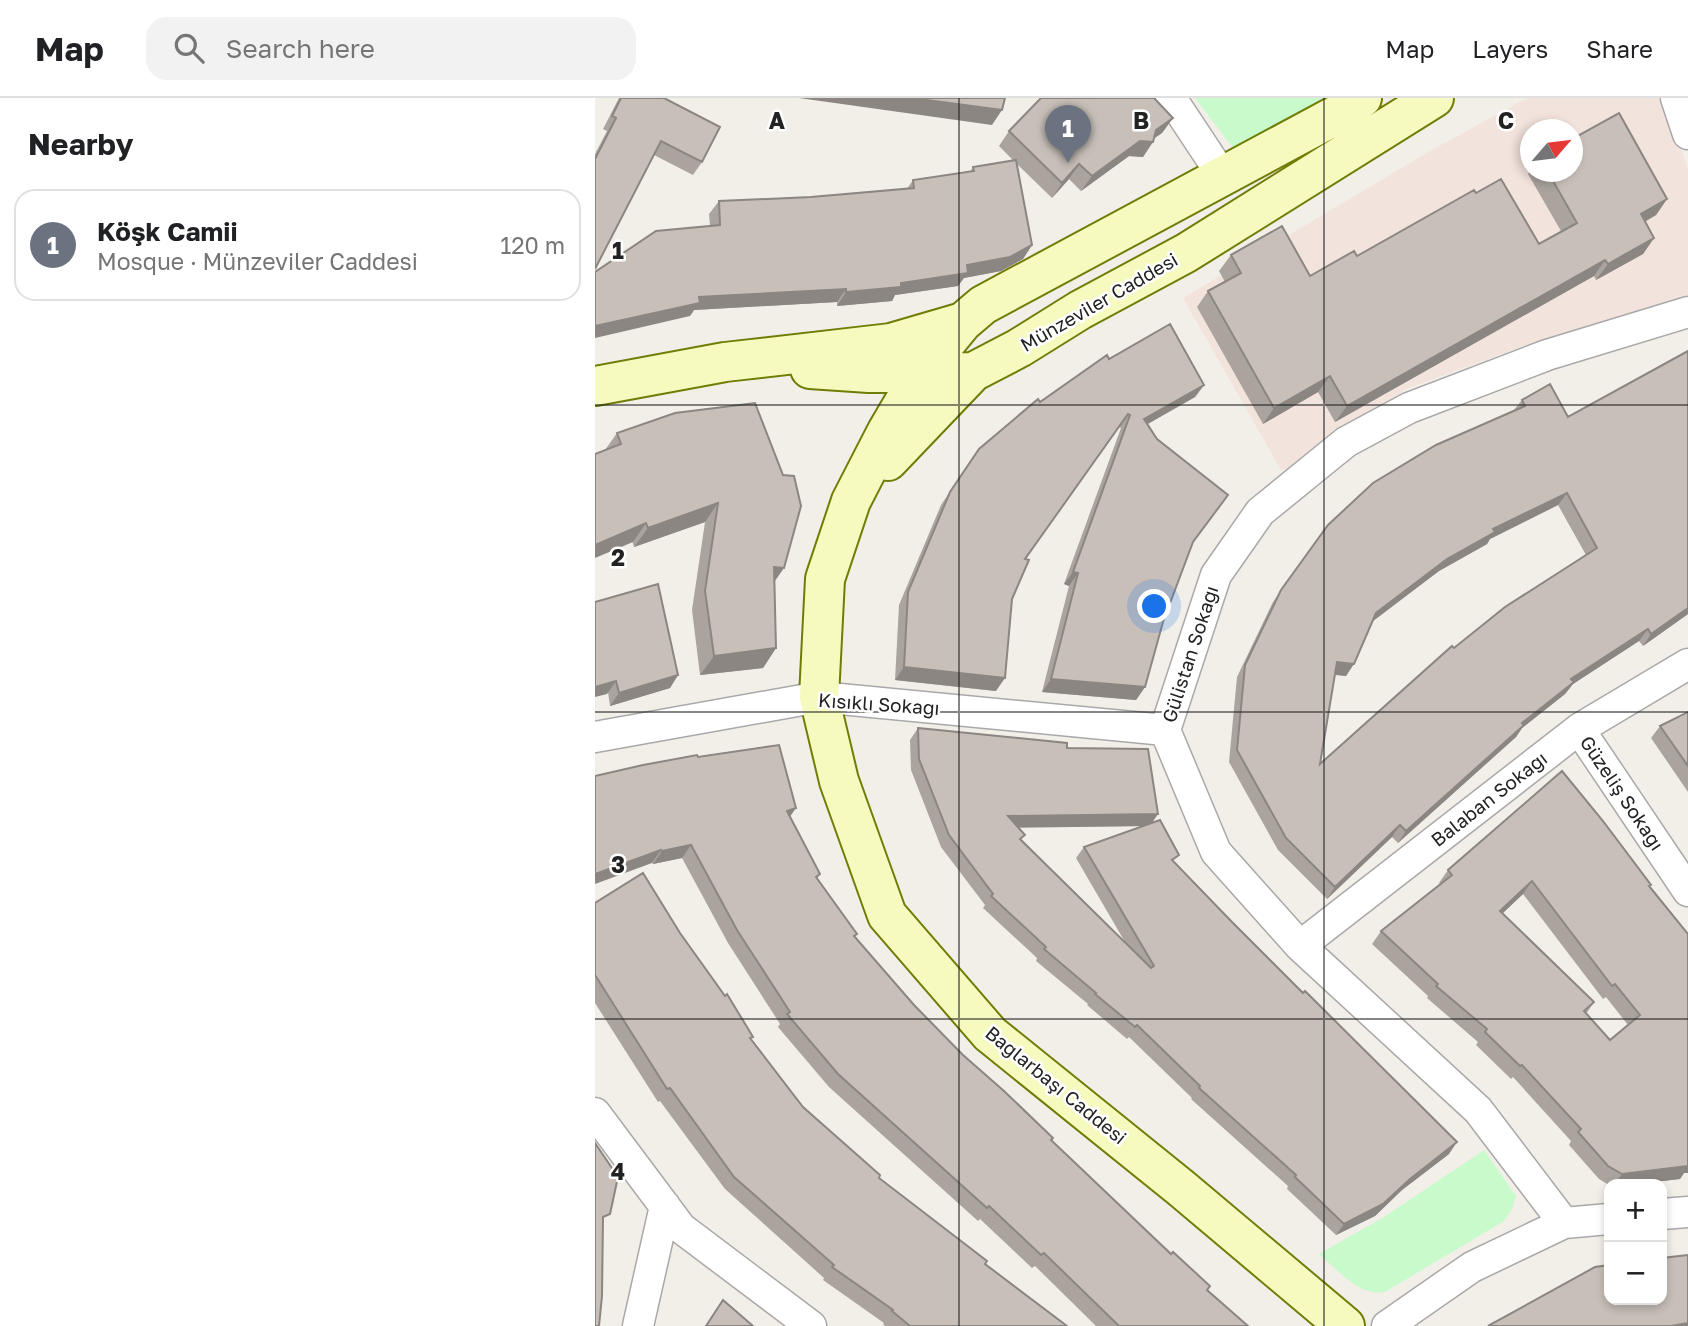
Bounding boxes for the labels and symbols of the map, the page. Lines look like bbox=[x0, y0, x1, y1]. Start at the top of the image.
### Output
pin: 1 bbox=[1045, 105, 1091, 163]
text: A bbox=[769, 106, 786, 134]
text: B bbox=[1133, 106, 1149, 134]
text: C bbox=[1498, 106, 1514, 134]
north arrow bbox=[1520, 119, 1583, 182]
text: 1 bbox=[612, 236, 624, 264]
street label: Münzeviler Caddesi bbox=[1016, 247, 1182, 356]
text: 2 bbox=[611, 543, 625, 571]
street label: Gülistan Sokağı bbox=[1157, 583, 1222, 725]
your location bbox=[1137, 589, 1171, 623]
street label: Kısıklı Sokağı bbox=[818, 688, 941, 719]
street label: Güzeliş Sokağı bbox=[1576, 731, 1669, 854]
street label: Balaban Sokağı bbox=[1426, 746, 1551, 851]
text: 3 bbox=[611, 850, 625, 878]
street label: Bağlarbaşı Caddesi bbox=[981, 1021, 1132, 1149]
text: 4 bbox=[611, 1157, 625, 1185]

